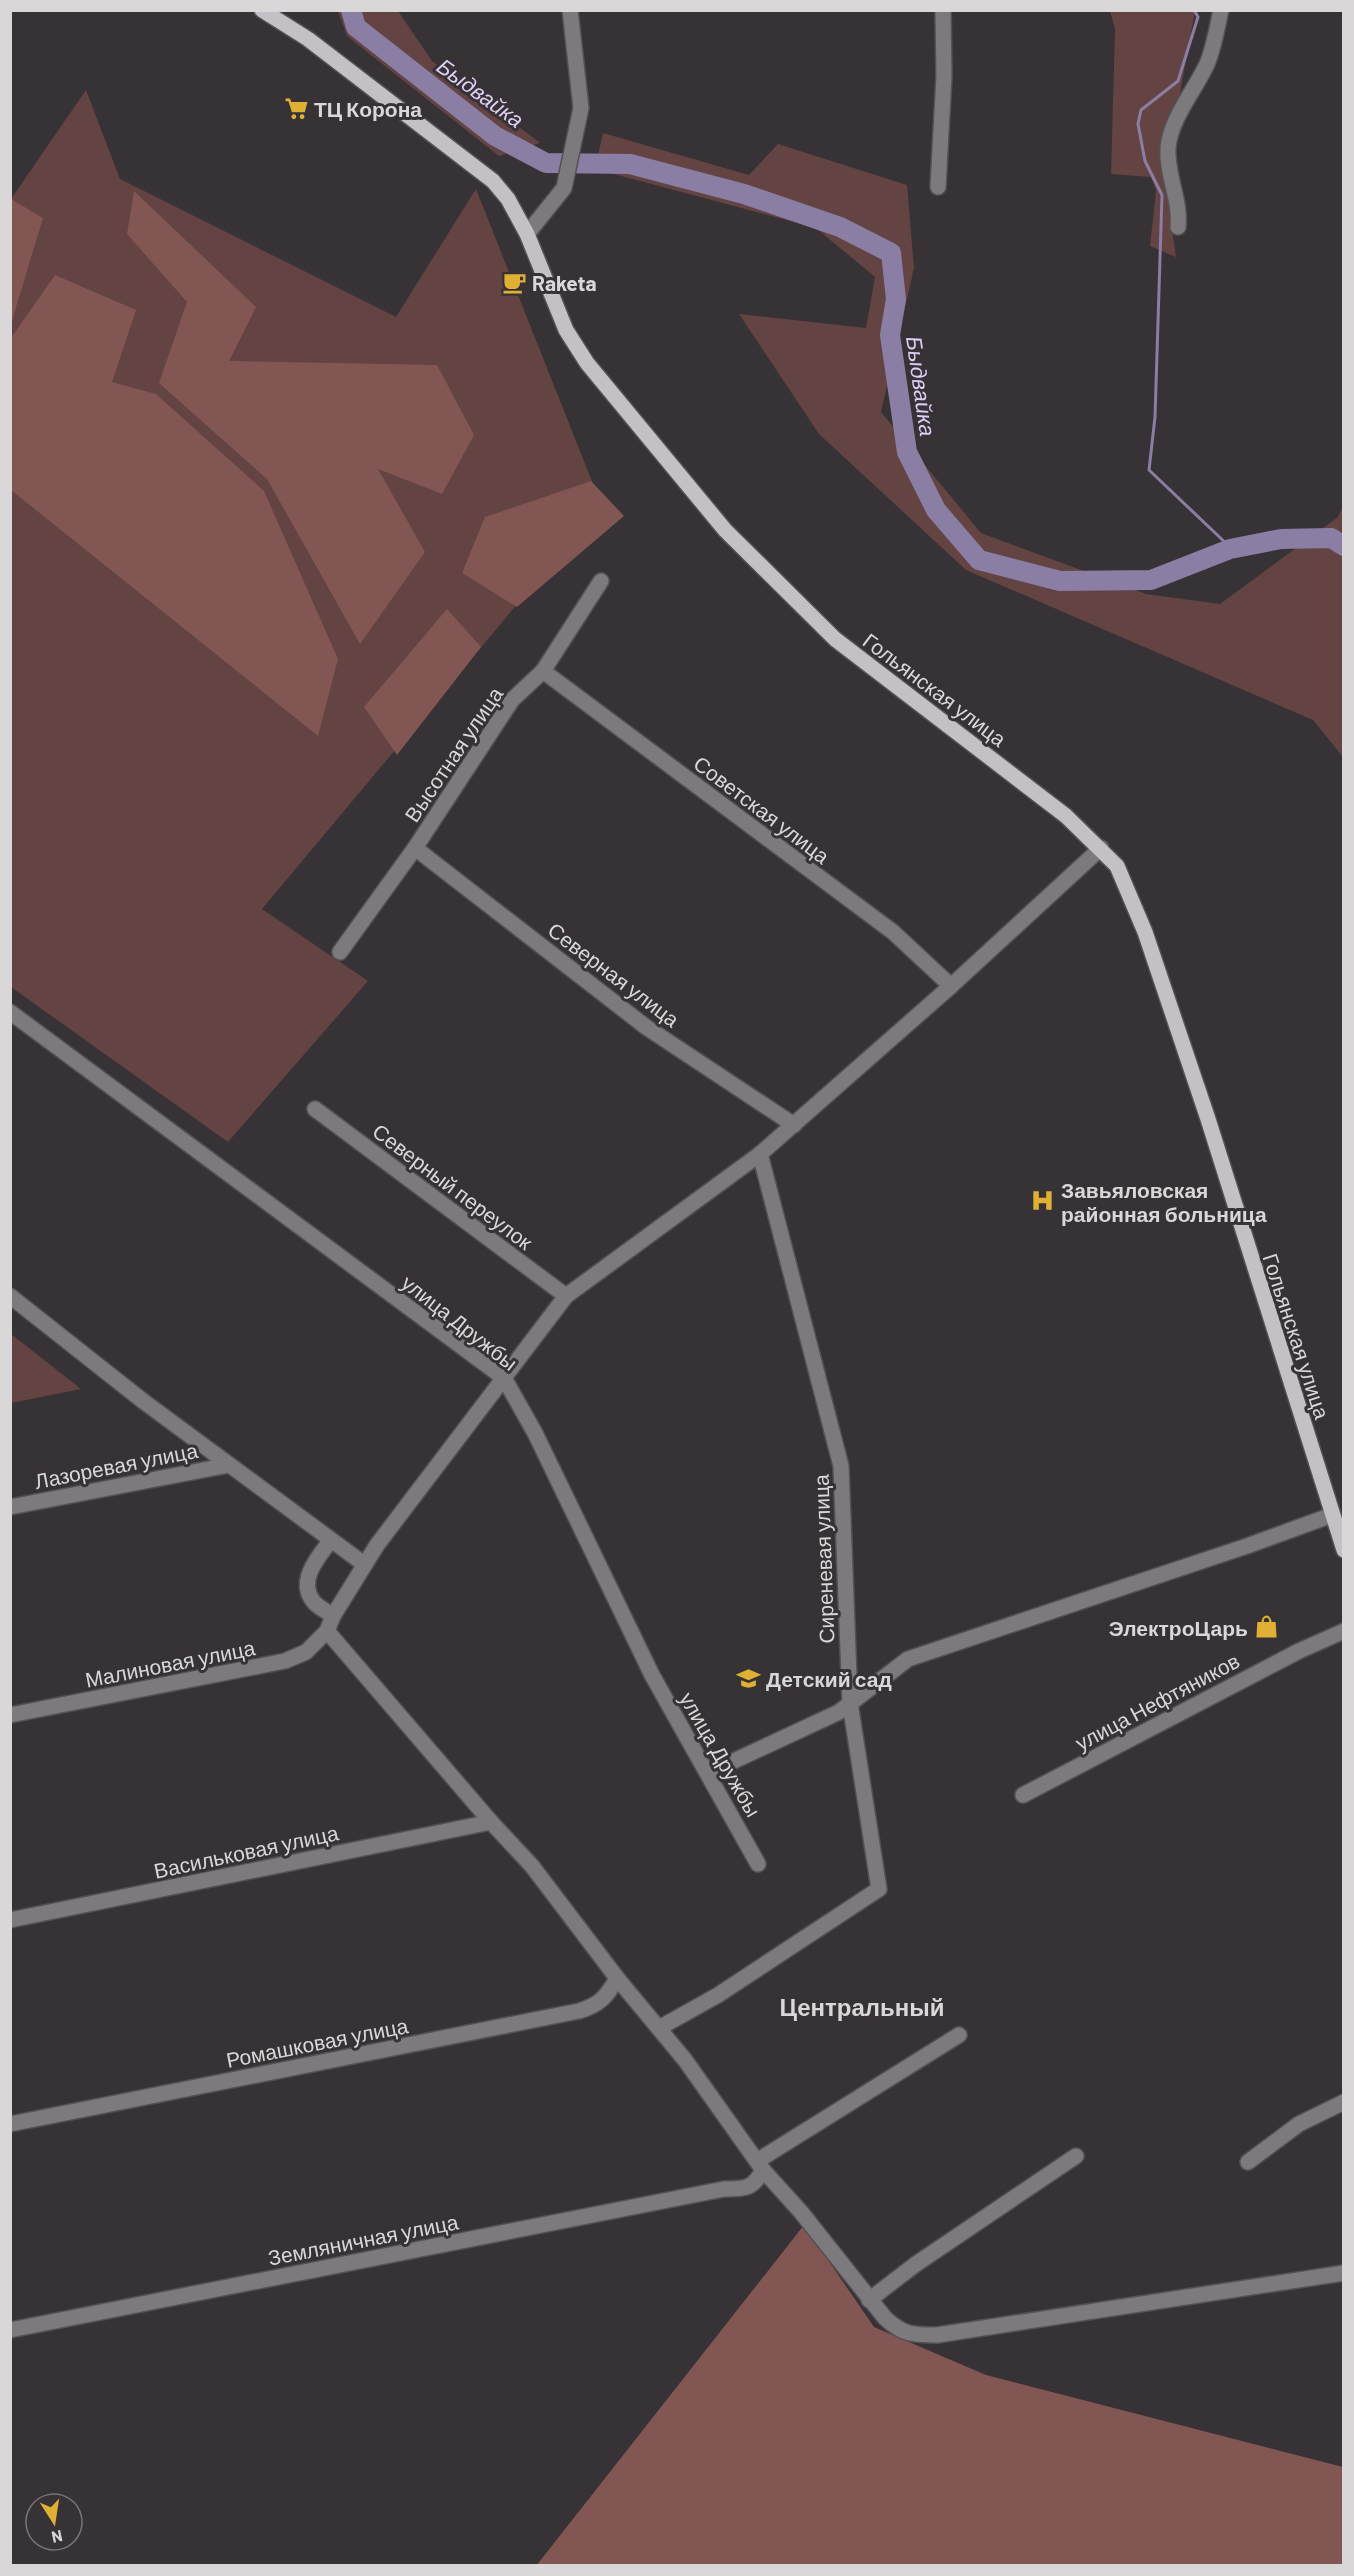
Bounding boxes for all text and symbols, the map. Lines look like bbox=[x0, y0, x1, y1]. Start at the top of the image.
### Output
water label: Быдвайка bbox=[433, 52, 529, 132]
supermarket icon: ТЦ Корона bbox=[283, 95, 309, 121]
place label: ТЦ Корона bbox=[314, 96, 422, 121]
cafe icon: Raketa bbox=[501, 269, 527, 295]
place label: Raketa bbox=[532, 270, 597, 295]
water label: Быдвайка bbox=[902, 334, 942, 438]
street label: Гольянская улица bbox=[859, 627, 1012, 751]
street label: Высотная улица bbox=[399, 682, 508, 826]
street label: Советская улица bbox=[689, 750, 835, 868]
street label: Северная улица bbox=[544, 917, 685, 1032]
street label: Северный переулок bbox=[368, 1118, 538, 1255]
place label: Завьяловская районная больница bbox=[1061, 1177, 1267, 1226]
hospital icon: Завьяловская районная больница bbox=[1030, 1188, 1056, 1214]
street label: Гольянская улица bbox=[1258, 1250, 1336, 1422]
street label: улица Дружбы bbox=[397, 1269, 523, 1375]
street label: Лазоревая улица bbox=[32, 1437, 200, 1493]
street label: Сиреневая улица bbox=[808, 1474, 838, 1644]
shop icon: ЭлектроЦарь bbox=[1253, 1614, 1279, 1640]
place label: ЭлектроЦарь bbox=[1109, 1615, 1248, 1640]
street label: Малиновая улица bbox=[83, 1634, 257, 1692]
street label: улица Нефтяников bbox=[1071, 1647, 1243, 1755]
school or university icon: Детский сад bbox=[735, 1665, 761, 1691]
place label: Детский сад bbox=[766, 1666, 892, 1691]
street label: улица Дружбы bbox=[675, 1687, 767, 1821]
street label: Васильковая улица bbox=[151, 1819, 341, 1883]
district label: Центральный bbox=[779, 1992, 945, 2021]
street label: Ромашковая улица bbox=[224, 2012, 410, 2072]
street label: Земляничная улица bbox=[266, 2208, 461, 2270]
north arrow bbox=[24, 2492, 84, 2552]
text: N bbox=[50, 2527, 64, 2548]

